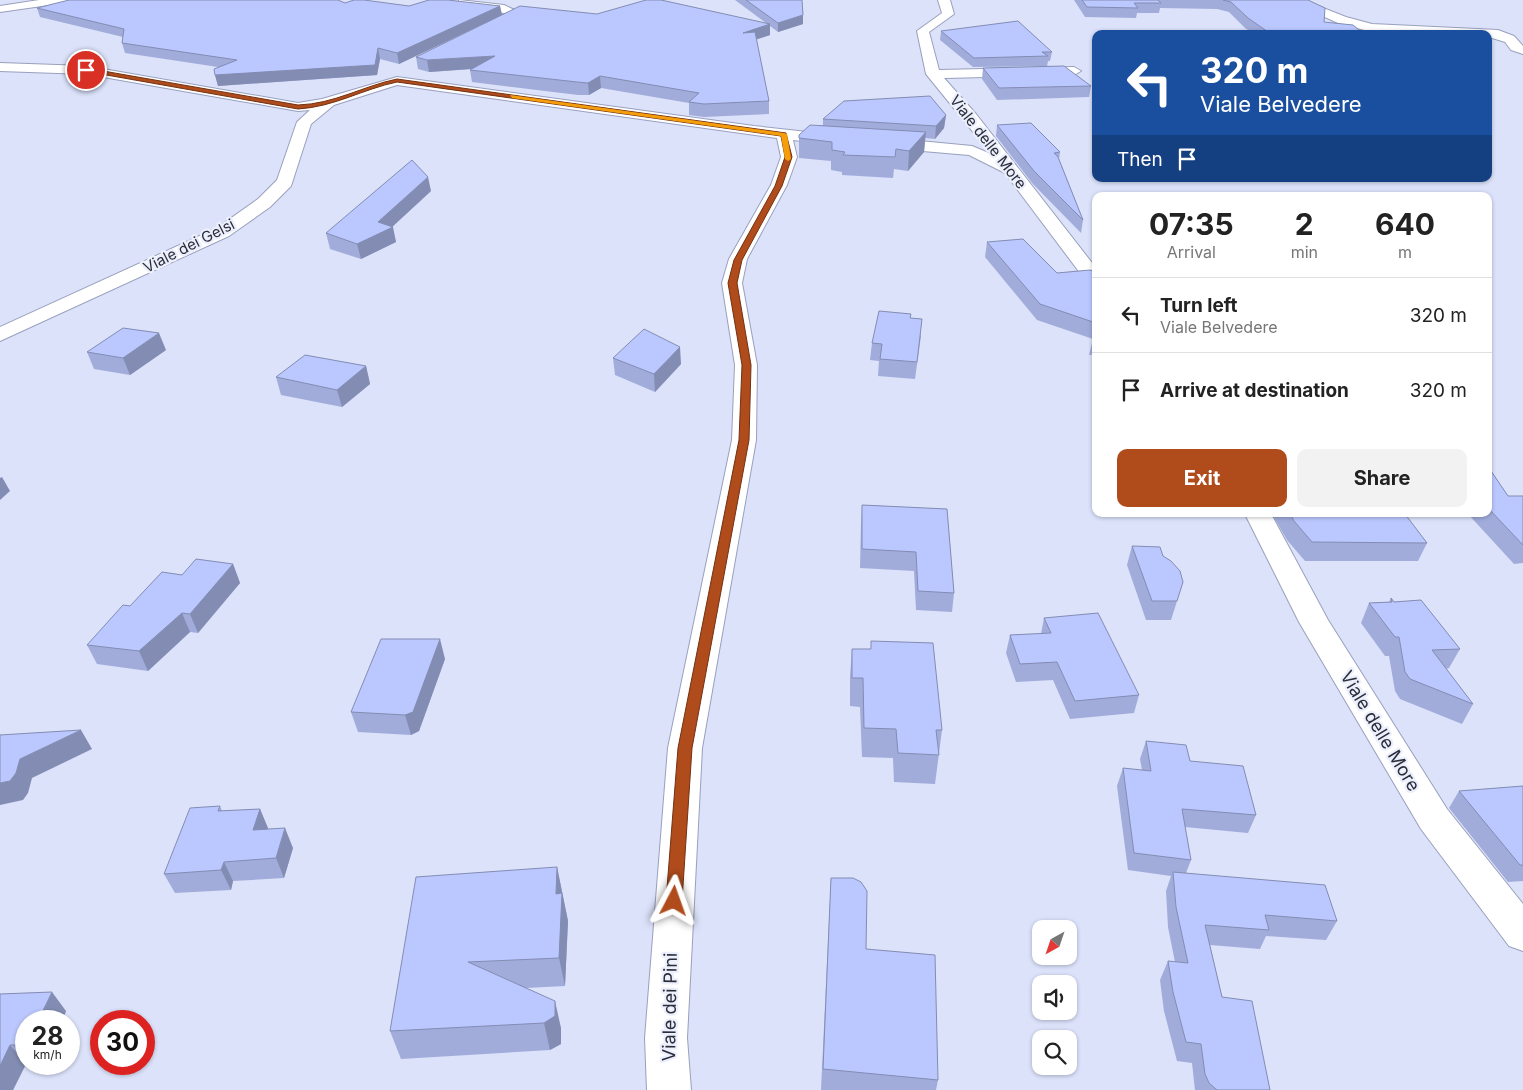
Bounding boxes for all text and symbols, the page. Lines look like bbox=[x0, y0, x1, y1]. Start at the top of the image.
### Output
pin bbox=[65, 49, 107, 91]
text: 320 m bbox=[1200, 49, 1308, 91]
icon: left bbox=[1117, 50, 1182, 115]
icon: arrive bbox=[72, 56, 100, 84]
street label: Viale delle More bbox=[946, 91, 1031, 192]
text: Viale Belvedere bbox=[1200, 91, 1362, 117]
icon: arrive bbox=[1173, 145, 1201, 173]
text: Then bbox=[1117, 148, 1163, 171]
text: 07:35 bbox=[1149, 206, 1234, 242]
text: 2 bbox=[1295, 206, 1314, 242]
text: 640 bbox=[1375, 206, 1435, 242]
street label: Viale dei Gelsi bbox=[140, 214, 238, 277]
text: Arrival bbox=[1167, 242, 1216, 262]
text: min bbox=[1291, 242, 1318, 262]
text: m bbox=[1398, 242, 1412, 262]
text: Turn left bbox=[1160, 294, 1238, 317]
icon: left bbox=[1117, 301, 1145, 329]
text: 320 m bbox=[1410, 304, 1467, 327]
text: Viale Belvedere bbox=[1160, 317, 1278, 337]
icon: arrive bbox=[1117, 376, 1145, 404]
text: Arrive at destination bbox=[1160, 379, 1349, 402]
text: 320 m bbox=[1410, 379, 1467, 402]
button: Exit bbox=[1117, 449, 1287, 507]
button: Share bbox=[1297, 449, 1467, 507]
street label: Viale delle More bbox=[1336, 667, 1425, 795]
position arrow bbox=[647, 874, 699, 926]
north arrow bbox=[1032, 920, 1078, 965]
map controls bbox=[1032, 920, 1077, 1075]
street label: Viale dei Pini bbox=[658, 953, 681, 1061]
button: sound bbox=[1032, 975, 1077, 1020]
speed limit sign: 30 bbox=[90, 1010, 155, 1075]
text: 28 bbox=[31, 1021, 64, 1051]
button: search bbox=[1032, 1030, 1077, 1075]
text: km/h bbox=[33, 1047, 62, 1062]

